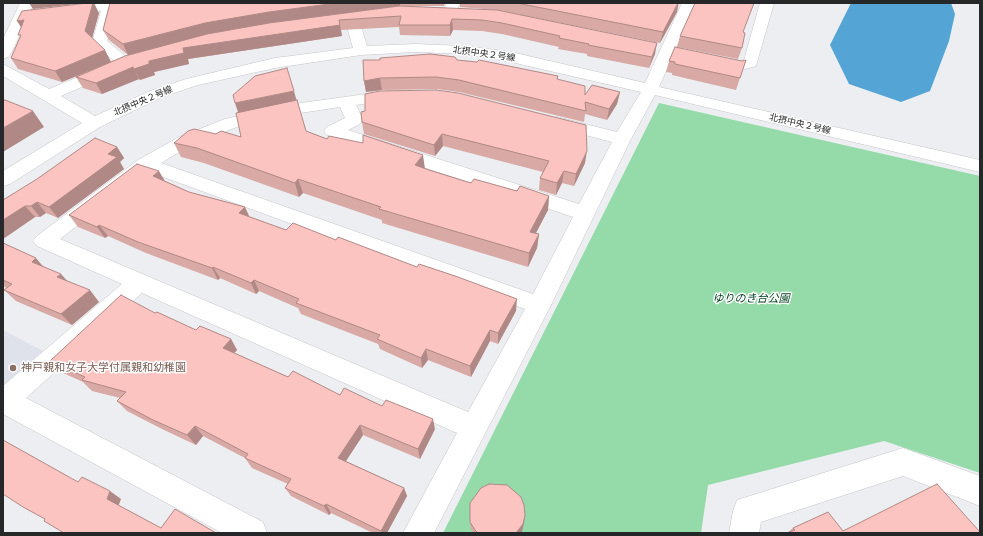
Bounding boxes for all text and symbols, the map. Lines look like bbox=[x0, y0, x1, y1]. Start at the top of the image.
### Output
street label: 北摂中央２号線 bbox=[452, 44, 516, 64]
street label: 北摂中央２号線 bbox=[112, 84, 174, 118]
street label: 北摂中央２号線 bbox=[768, 112, 832, 136]
park label: ゆりのき台公園 bbox=[713, 292, 789, 306]
place label: 神戸親和女子大学付属親和幼稚園 bbox=[21, 361, 186, 375]
marker: 神戸親和女子大学付属親和幼稚園 bbox=[8, 363, 18, 373]

